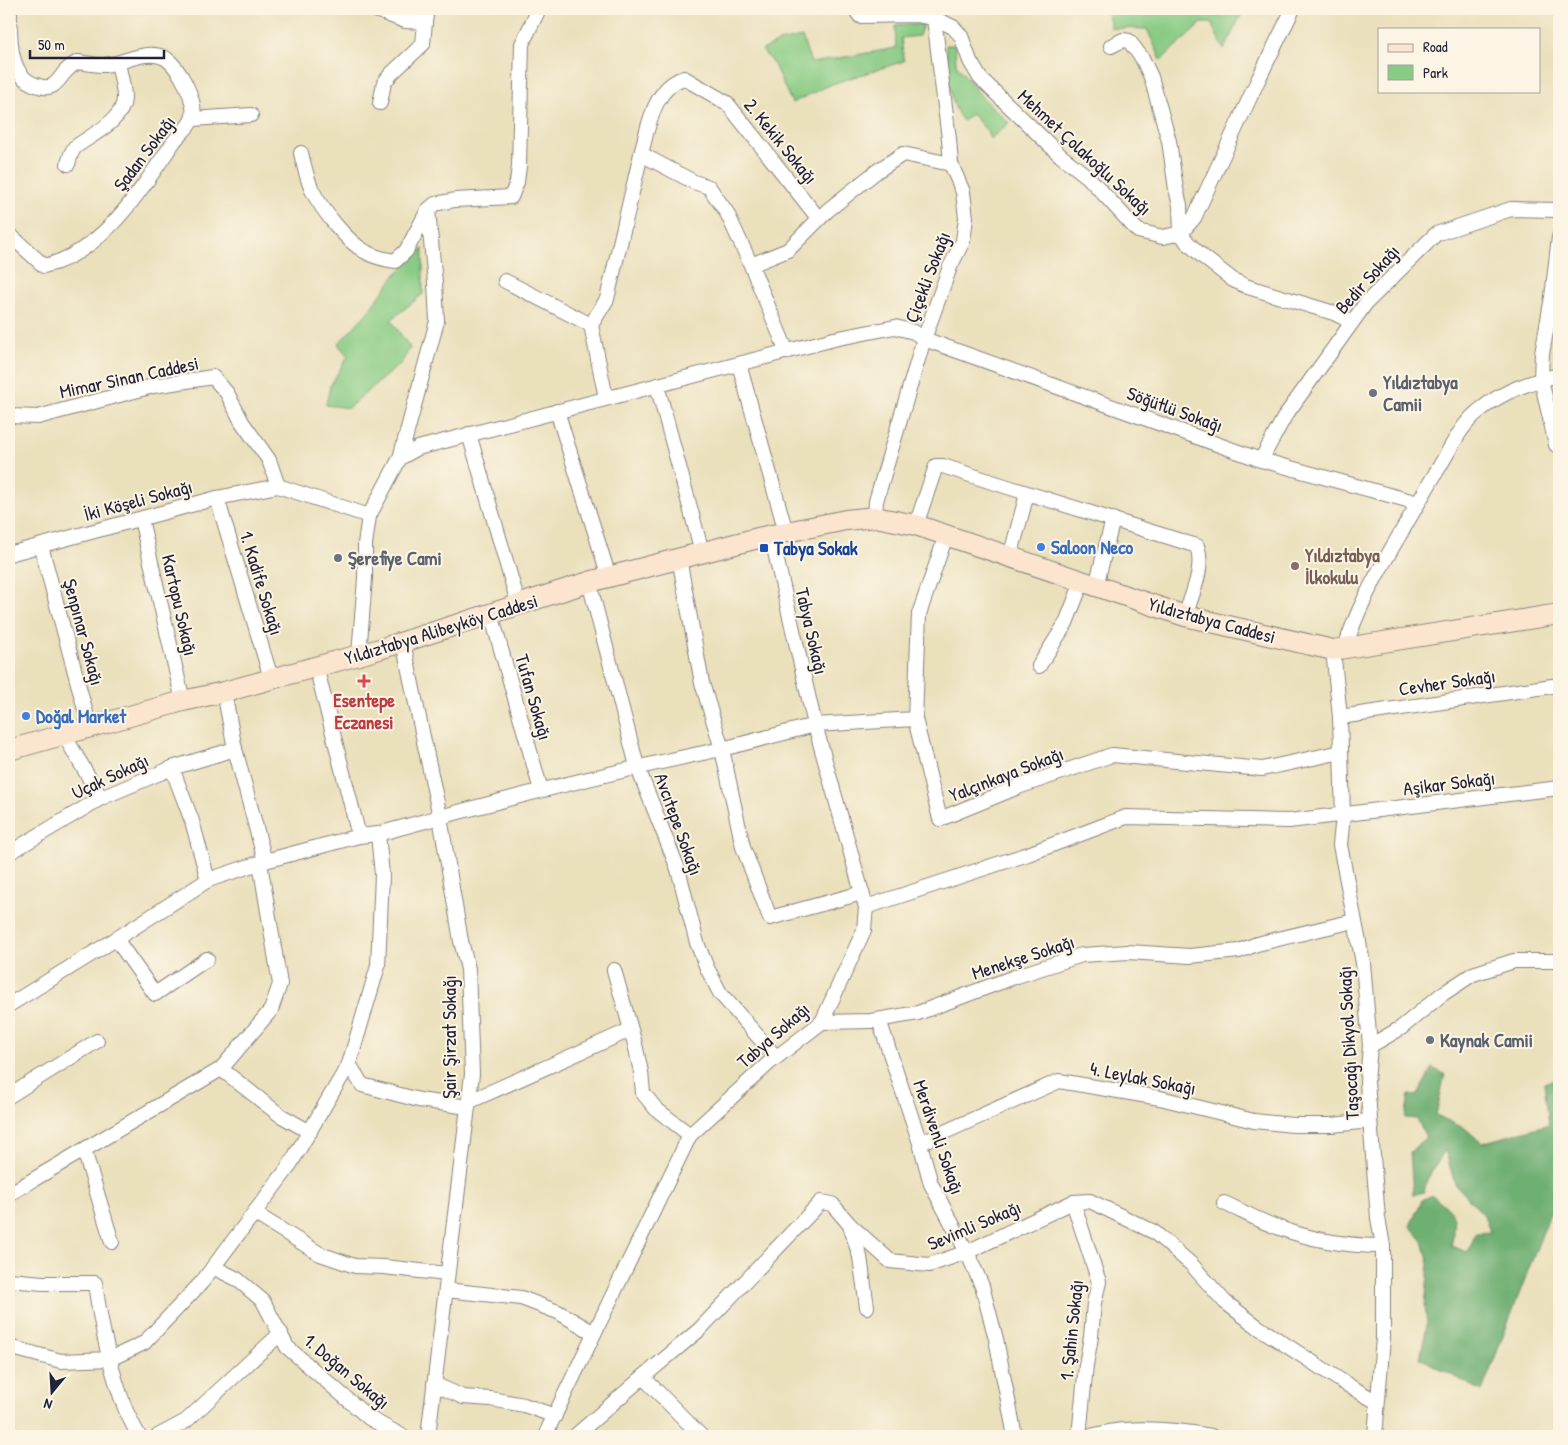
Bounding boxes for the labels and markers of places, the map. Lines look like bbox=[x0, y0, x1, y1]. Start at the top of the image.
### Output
place label: Yıldıztabya Camii bbox=[1383, 369, 1458, 417]
marker: Yıldıztabya Camii bbox=[1367, 387, 1379, 399]
place label: Saloon Neco bbox=[1051, 534, 1134, 560]
place label: Tabya Sokak bbox=[773, 535, 858, 562]
marker: Saloon Neco bbox=[1035, 541, 1047, 553]
marker: Tabya Sokak bbox=[758, 542, 770, 554]
place label: Yıldıztabya İlkokulu bbox=[1305, 542, 1380, 590]
place label: Şerefiye Cami bbox=[348, 545, 442, 572]
marker: Şerefiye Cami bbox=[332, 552, 344, 564]
marker: Yıldıztabya İlkokulu bbox=[1289, 560, 1301, 572]
marker: Esentepe Eczanesi bbox=[358, 675, 370, 687]
place label: Esentepe Eczanesi bbox=[333, 687, 395, 735]
place label: Doğal Market bbox=[36, 703, 128, 730]
marker: Doğal Market bbox=[20, 710, 32, 722]
place label: Kaynak Camii bbox=[1440, 1027, 1533, 1054]
marker: Kaynak Camii bbox=[1424, 1034, 1436, 1046]

